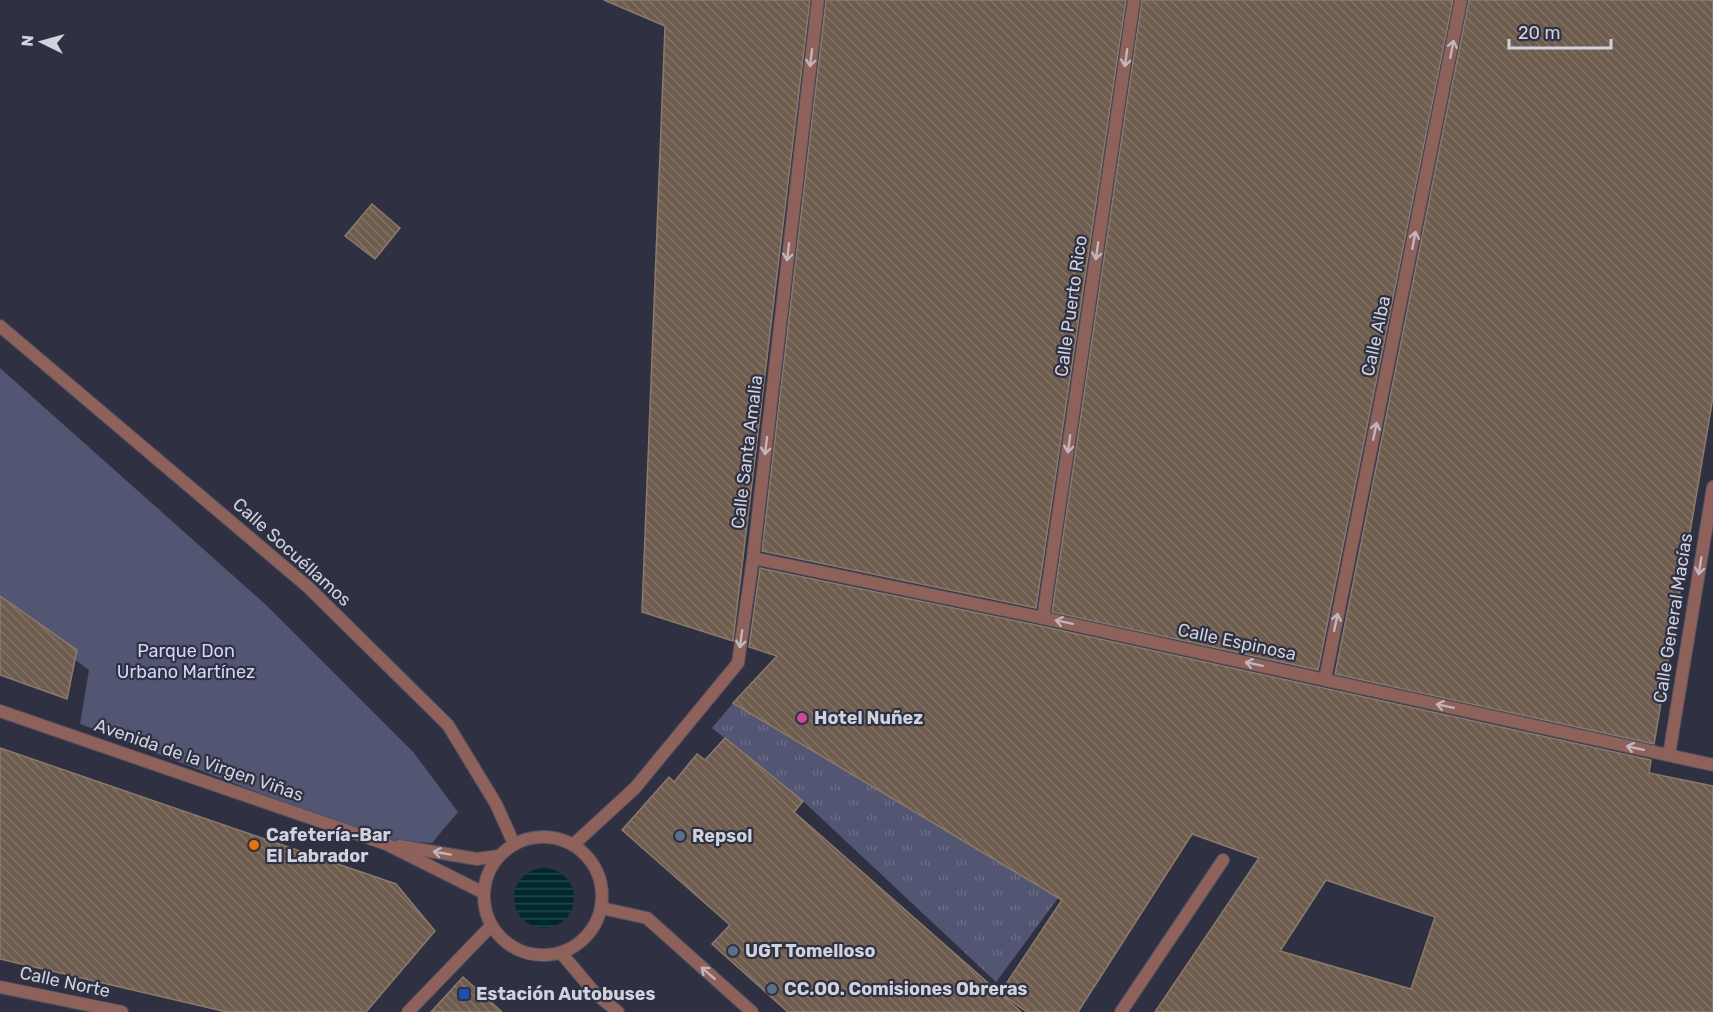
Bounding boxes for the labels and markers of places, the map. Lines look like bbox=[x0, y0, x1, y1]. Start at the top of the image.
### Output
place label: Hotel Nuñez bbox=[814, 707, 923, 729]
marker: Hotel Nuñez bbox=[795, 711, 809, 725]
place label: Cafetería-Bar El Labrador bbox=[266, 824, 391, 867]
place label: Repsol bbox=[692, 825, 752, 847]
marker: Repsol bbox=[673, 829, 687, 843]
marker: Cafetería-Bar El Labrador bbox=[247, 838, 261, 852]
place label: UGT Tomelloso bbox=[745, 940, 875, 962]
marker: UGT Tomelloso bbox=[726, 944, 740, 958]
place label: CC.OO. Comisiones Obreras bbox=[784, 978, 1028, 1000]
marker: CC.OO. Comisiones Obreras bbox=[765, 982, 779, 996]
place label: Estación Autobuses bbox=[476, 983, 655, 1005]
marker: Estación Autobuses bbox=[457, 987, 471, 1001]

